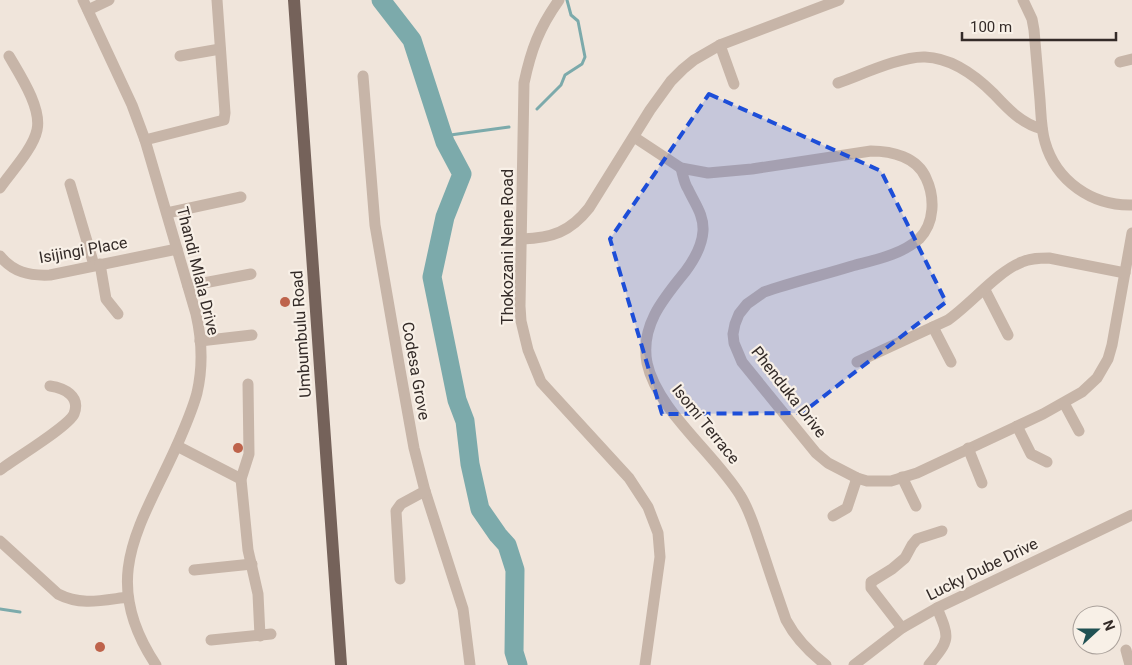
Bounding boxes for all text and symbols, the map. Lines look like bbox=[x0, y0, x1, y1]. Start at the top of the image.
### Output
scale bar bbox=[962, 10, 1116, 42]
text: 100 m bbox=[970, 18, 1012, 36]
street label: Thokozani Nene Road bbox=[498, 169, 517, 325]
street label: Thandi Mlala Drive bbox=[173, 205, 223, 337]
street label: Isijingi Place bbox=[37, 233, 129, 267]
street label: Umbumbulu Road bbox=[287, 270, 315, 398]
street label: Codesa Grove bbox=[398, 320, 434, 422]
street label: Phenduka Drive bbox=[747, 342, 831, 442]
street label: Isomi Terrace bbox=[668, 380, 744, 468]
street label: Lucky Dube Drive bbox=[923, 534, 1041, 604]
north arrow bbox=[1072, 605, 1122, 655]
text: N bbox=[1100, 618, 1118, 633]

